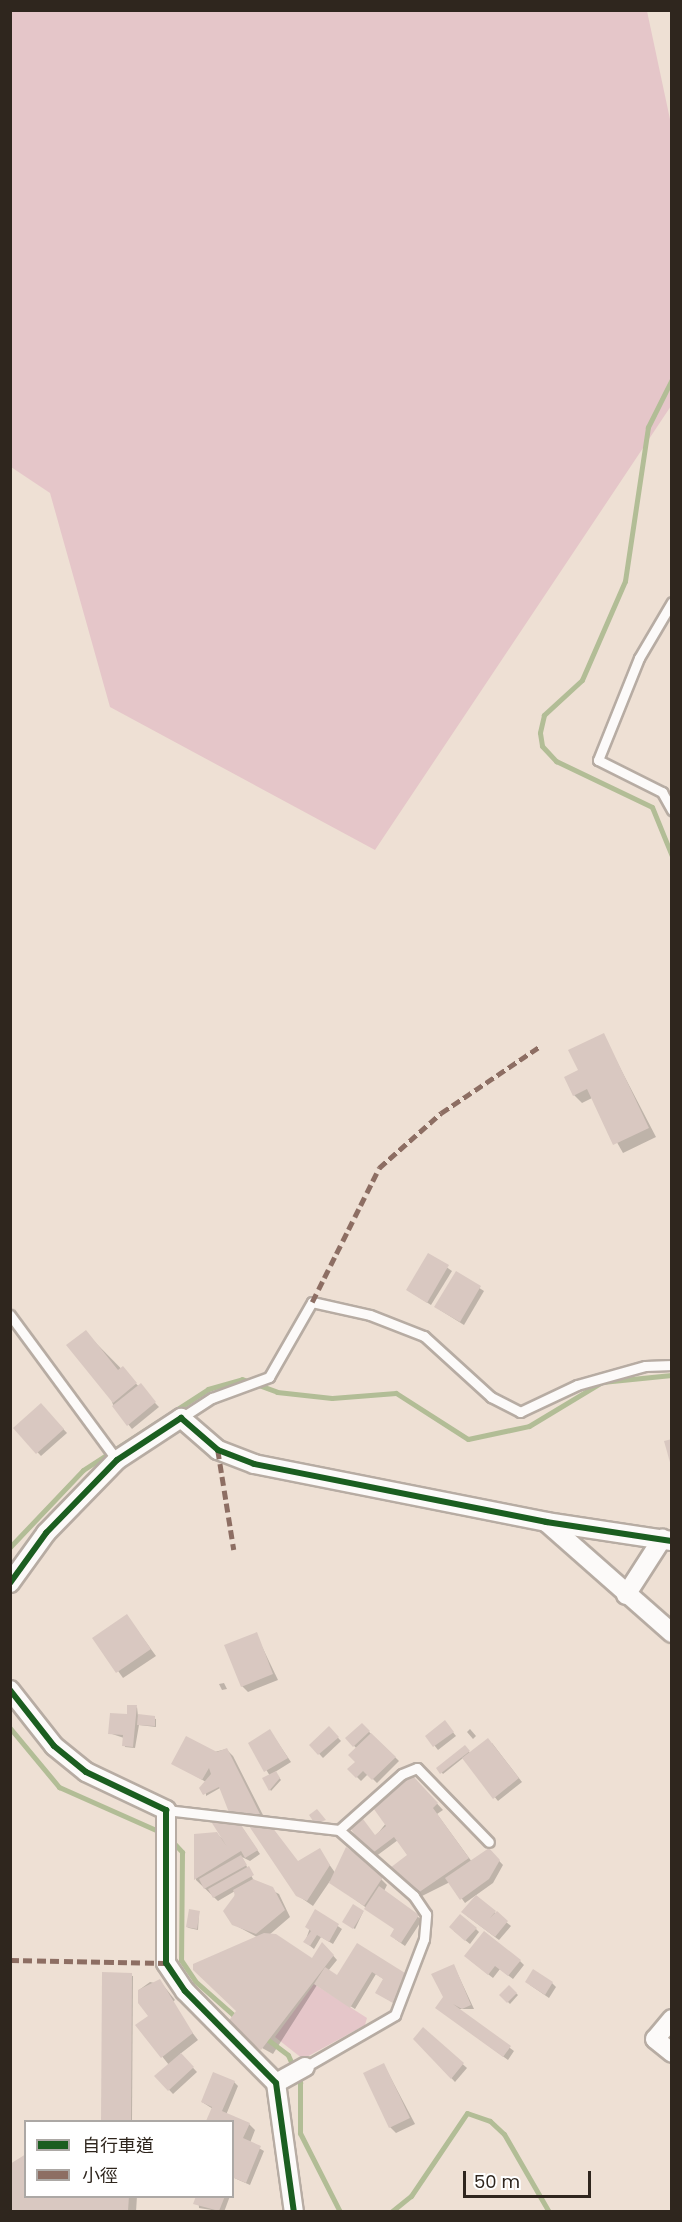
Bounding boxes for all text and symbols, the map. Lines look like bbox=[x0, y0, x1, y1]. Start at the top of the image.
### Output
legend bbox=[24, 2120, 234, 2198]
text: 自行車道 bbox=[82, 2133, 154, 2158]
scale bar bbox=[466, 2159, 594, 2197]
text: 小徑 bbox=[82, 2163, 118, 2188]
text: 50 m bbox=[474, 2169, 520, 2194]

